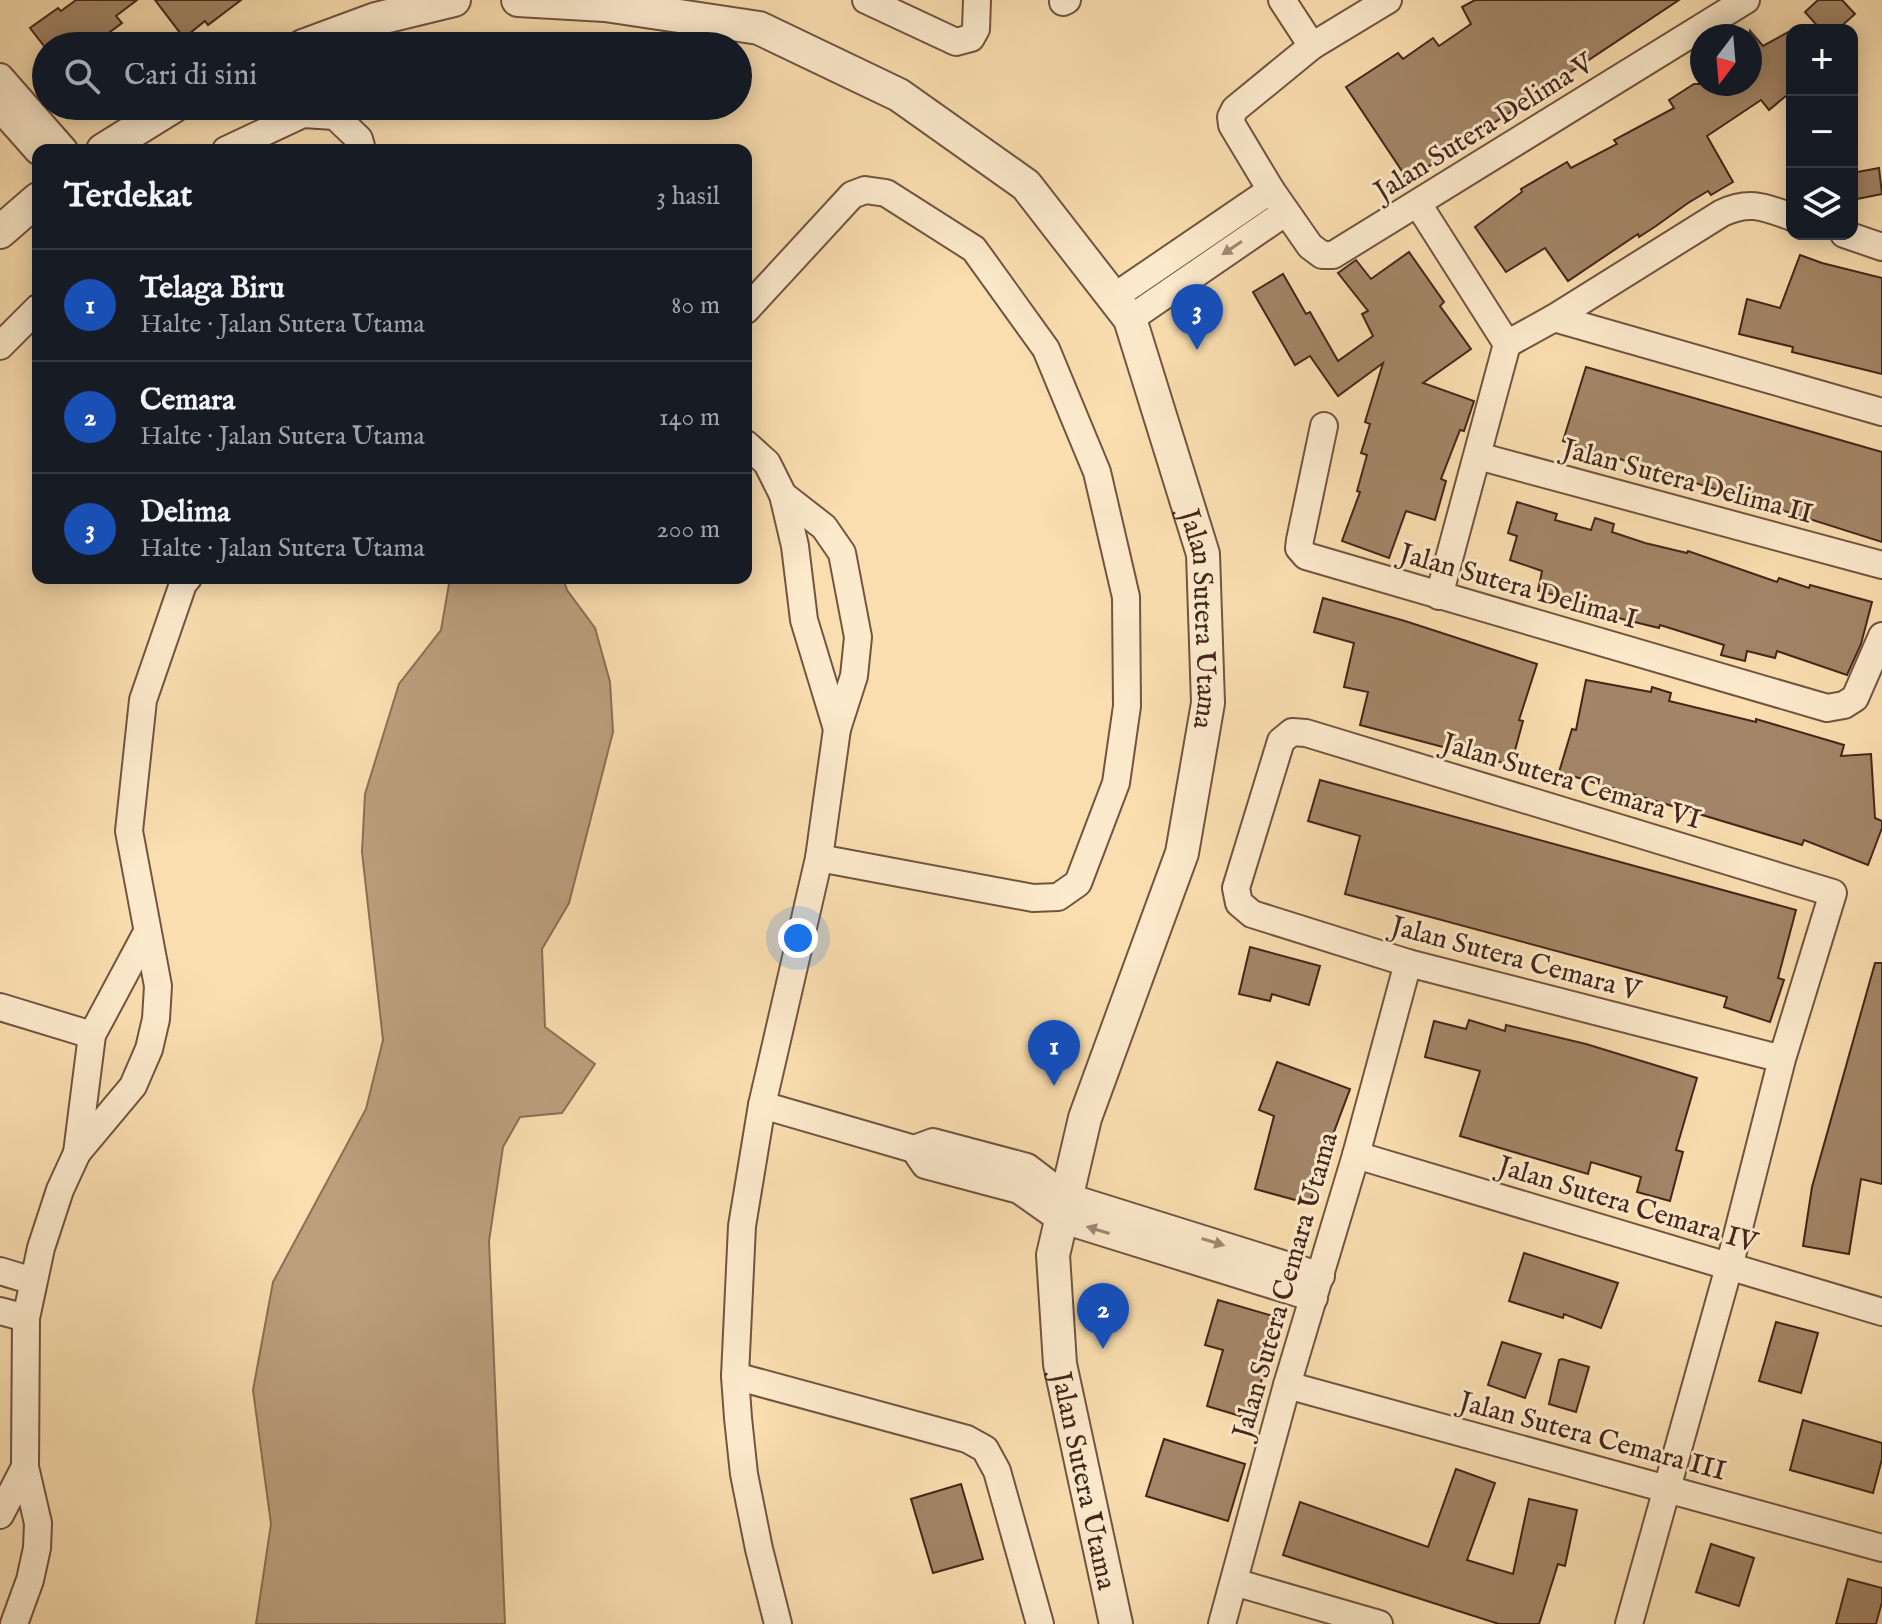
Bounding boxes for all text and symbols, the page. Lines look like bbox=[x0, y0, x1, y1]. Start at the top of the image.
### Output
north arrow bbox=[1690, 24, 1762, 96]
map controls bbox=[1786, 24, 1858, 240]
button: + bbox=[1786, 24, 1858, 96]
search box bbox=[32, 32, 752, 120]
street label: Jalan Sutera Delima V bbox=[1366, 46, 1602, 211]
icon: search bbox=[60, 54, 104, 98]
text: Cari di sini bbox=[124, 57, 257, 95]
button: − bbox=[1786, 96, 1858, 168]
button: layers bbox=[1786, 168, 1858, 240]
text: Terdekat bbox=[64, 175, 192, 218]
text: 3 hasil bbox=[656, 180, 720, 213]
one-way arrow bbox=[1221, 241, 1242, 256]
text: Telaga Biru bbox=[140, 270, 284, 308]
pin: 3 bbox=[1171, 284, 1223, 350]
text: 1 bbox=[85, 289, 95, 322]
text: 80 m bbox=[671, 289, 720, 322]
text: Halte · Jalan Sutera Utama bbox=[140, 308, 425, 341]
text: Cemara bbox=[140, 382, 235, 420]
text: 2 bbox=[84, 401, 96, 434]
text: 140 m bbox=[659, 401, 720, 434]
text: Halte · Jalan Sutera Utama bbox=[140, 420, 425, 453]
street label: Jalan Sutera Delima II bbox=[1555, 431, 1816, 533]
text: Delima bbox=[140, 494, 230, 532]
street label: Jalan Sutera Utama bbox=[1169, 502, 1224, 733]
text: 3 bbox=[85, 513, 95, 546]
text: 200 m bbox=[656, 513, 720, 546]
text: Halte · Jalan Sutera Utama bbox=[140, 532, 425, 565]
street label: Jalan Sutera Delima I bbox=[1392, 536, 1641, 638]
street label: Jalan Sutera Cemara VI bbox=[1435, 725, 1705, 838]
street label: Jalan Sutera Cemara V bbox=[1384, 909, 1646, 1010]
your location bbox=[778, 918, 818, 958]
pin: 1 bbox=[1028, 1020, 1080, 1086]
street label: Jalan Sutera Cemara Utama bbox=[1225, 1128, 1347, 1446]
street label: Jalan Sutera Cemara IV bbox=[1491, 1148, 1763, 1262]
one-way arrow bbox=[1085, 1224, 1109, 1236]
one-way arrow bbox=[1201, 1236, 1225, 1249]
pin: 2 bbox=[1077, 1283, 1129, 1349]
street label: Jalan Sutera Utama bbox=[1042, 1366, 1123, 1594]
street label: Jalan Sutera Cemara III bbox=[1452, 1384, 1730, 1490]

